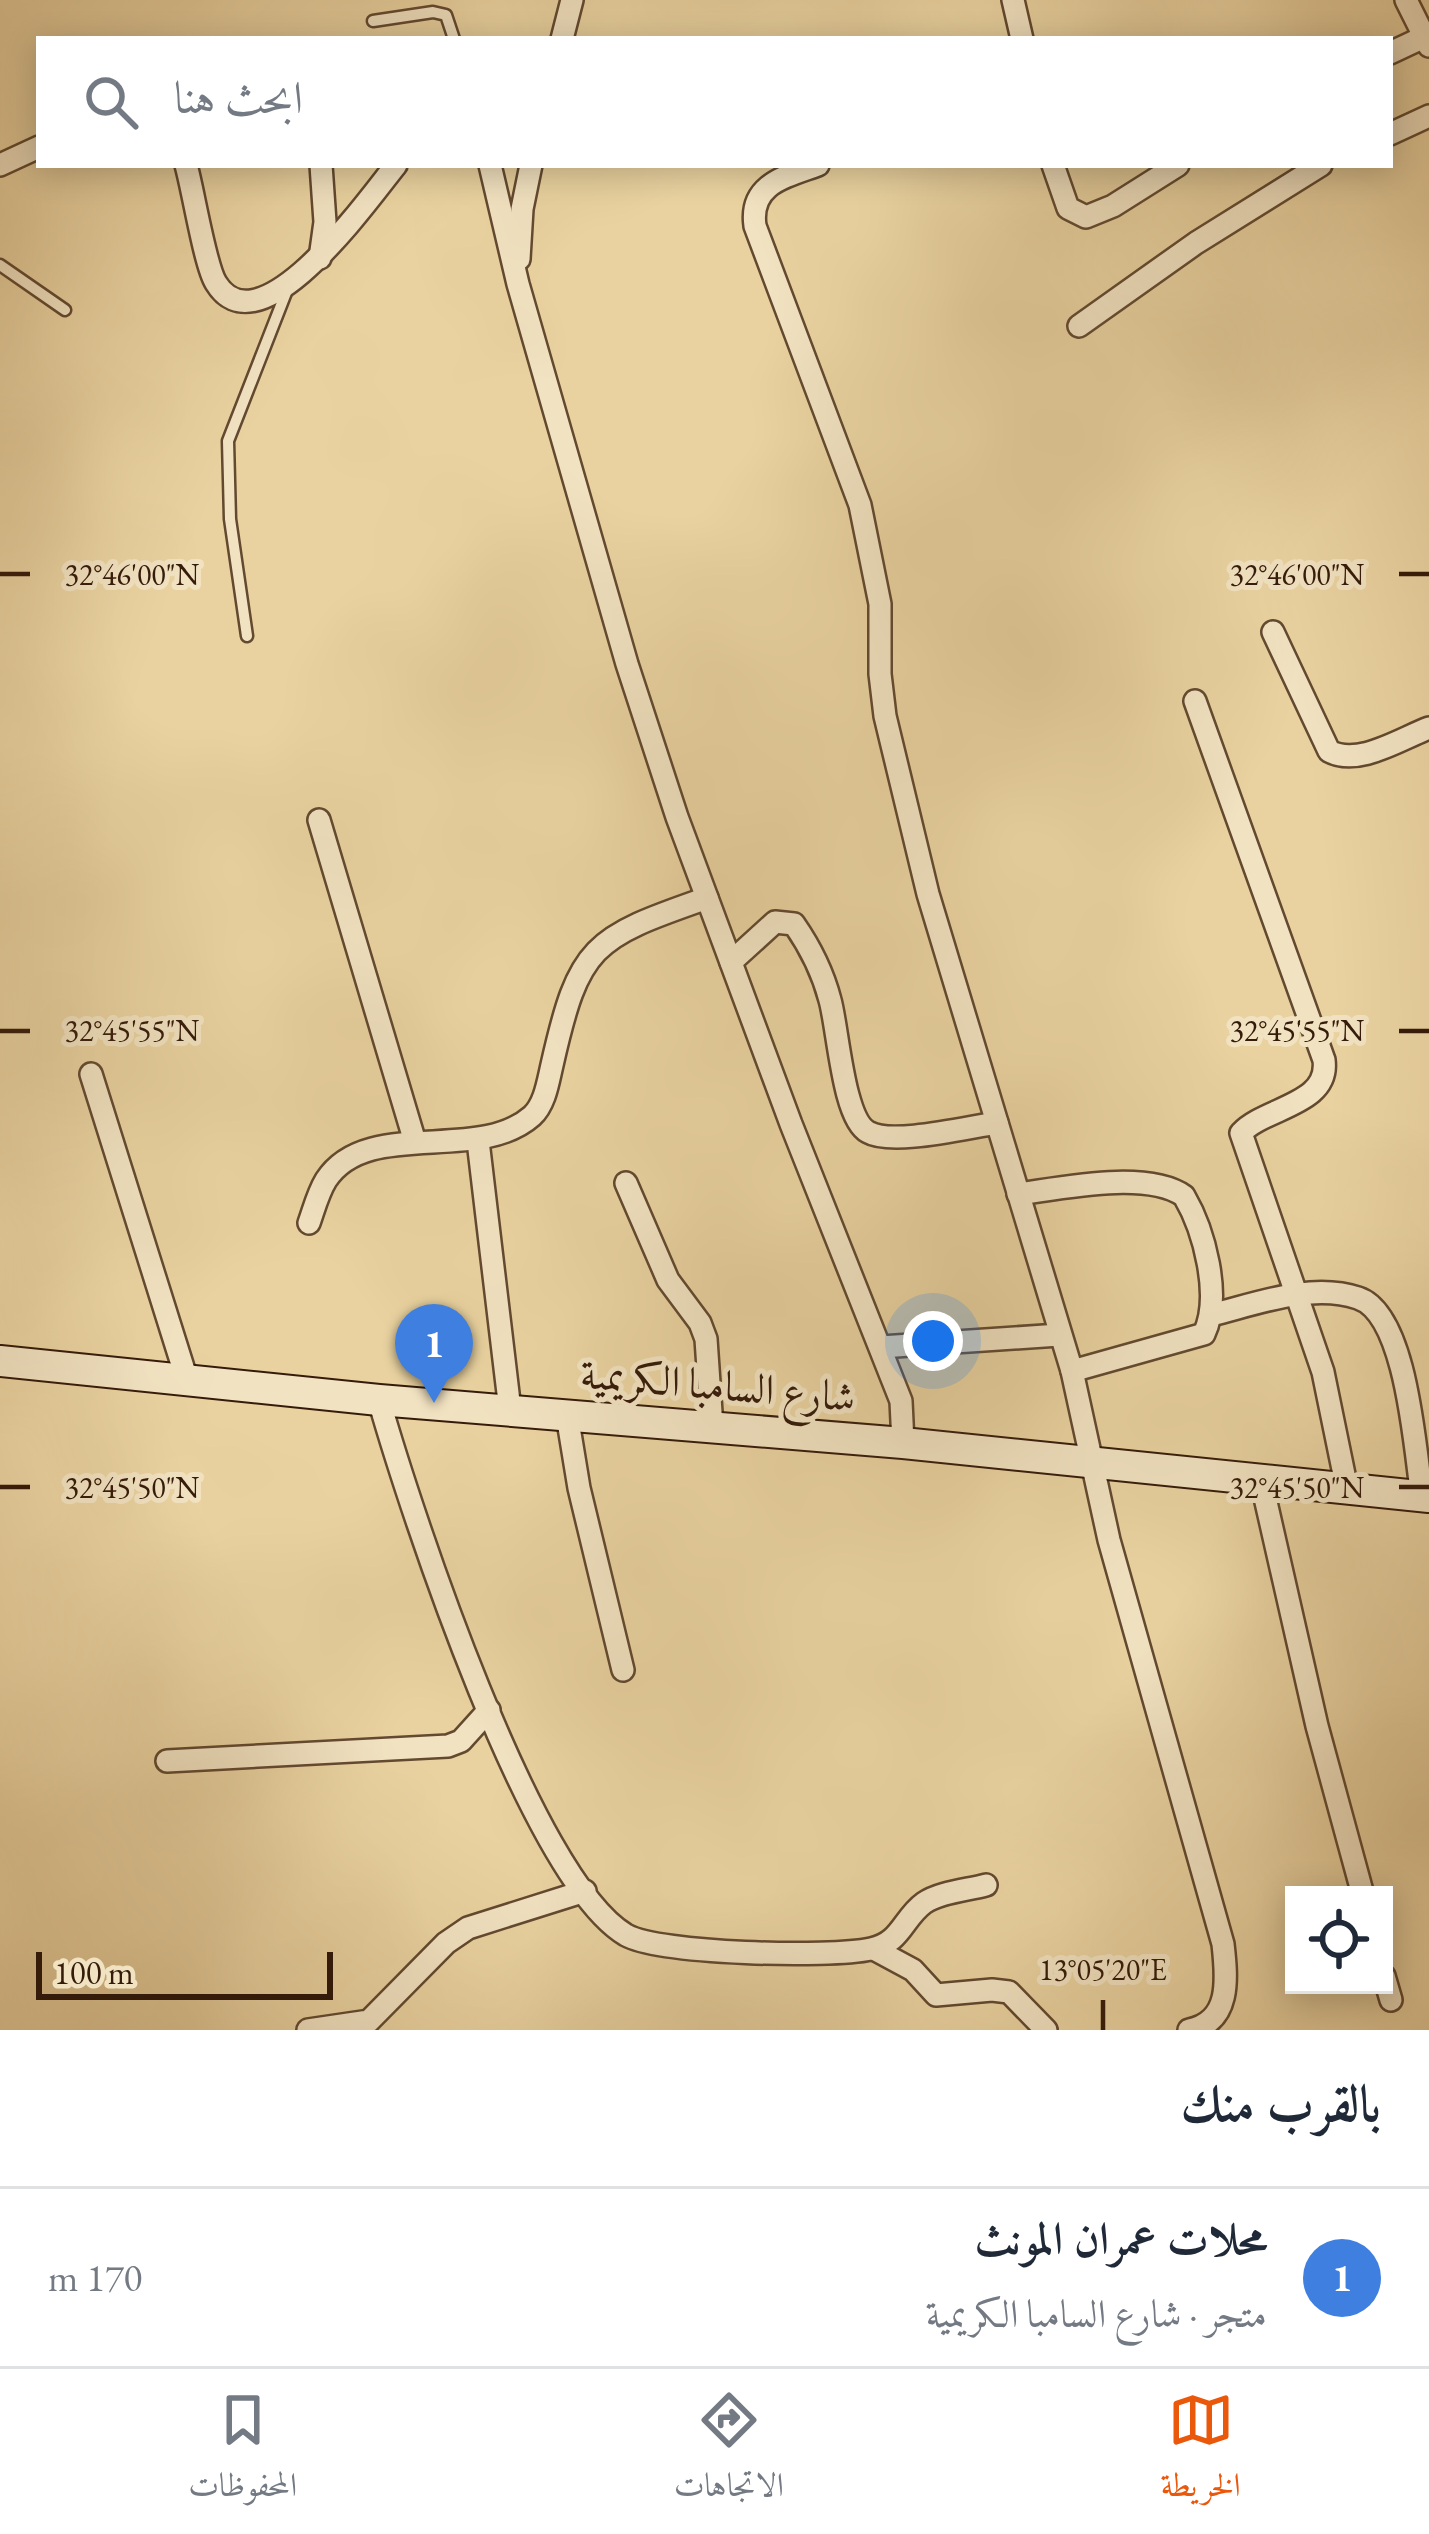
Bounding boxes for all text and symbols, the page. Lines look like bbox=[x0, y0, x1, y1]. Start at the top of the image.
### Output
search box bbox=[36, 36, 1393, 168]
text: ابحث هنا bbox=[174, 68, 303, 126]
icon: search bbox=[78, 69, 144, 135]
text: 32°46'00"N bbox=[65, 555, 200, 594]
text: 32°46'00"N bbox=[1230, 555, 1365, 594]
text: 32°45'55"N bbox=[65, 1011, 200, 1050]
text: 32°45'55"N bbox=[1230, 1011, 1365, 1050]
pin: 1 bbox=[395, 1304, 473, 1403]
your location bbox=[903, 1311, 963, 1371]
street label: شارع السامبا الكريمية bbox=[577, 1346, 858, 1432]
text: 32°45'50"N bbox=[65, 1468, 200, 1507]
text: 32°45'50"N bbox=[1230, 1468, 1365, 1507]
map controls bbox=[1285, 1886, 1393, 1994]
button: locate bbox=[1285, 1886, 1393, 1994]
scale bar bbox=[36, 1946, 333, 1999]
text: 13°05'20"E bbox=[1039, 1950, 1167, 1989]
text: 100 m bbox=[54, 1951, 134, 1994]
text: بالقرب منك bbox=[1180, 2070, 1381, 2136]
text: محلات عمران المونث bbox=[975, 2209, 1267, 2267]
text: 170 m bbox=[48, 2252, 142, 2303]
text: 1 bbox=[1332, 2252, 1352, 2303]
text: متجر · شارع السامبا الكريمية bbox=[926, 2288, 1267, 2339]
tab: المحفوظات bbox=[188, 2387, 297, 2517]
tab: الاتجاهات bbox=[674, 2387, 784, 2517]
tab: الخريطة bbox=[1160, 2387, 1241, 2517]

